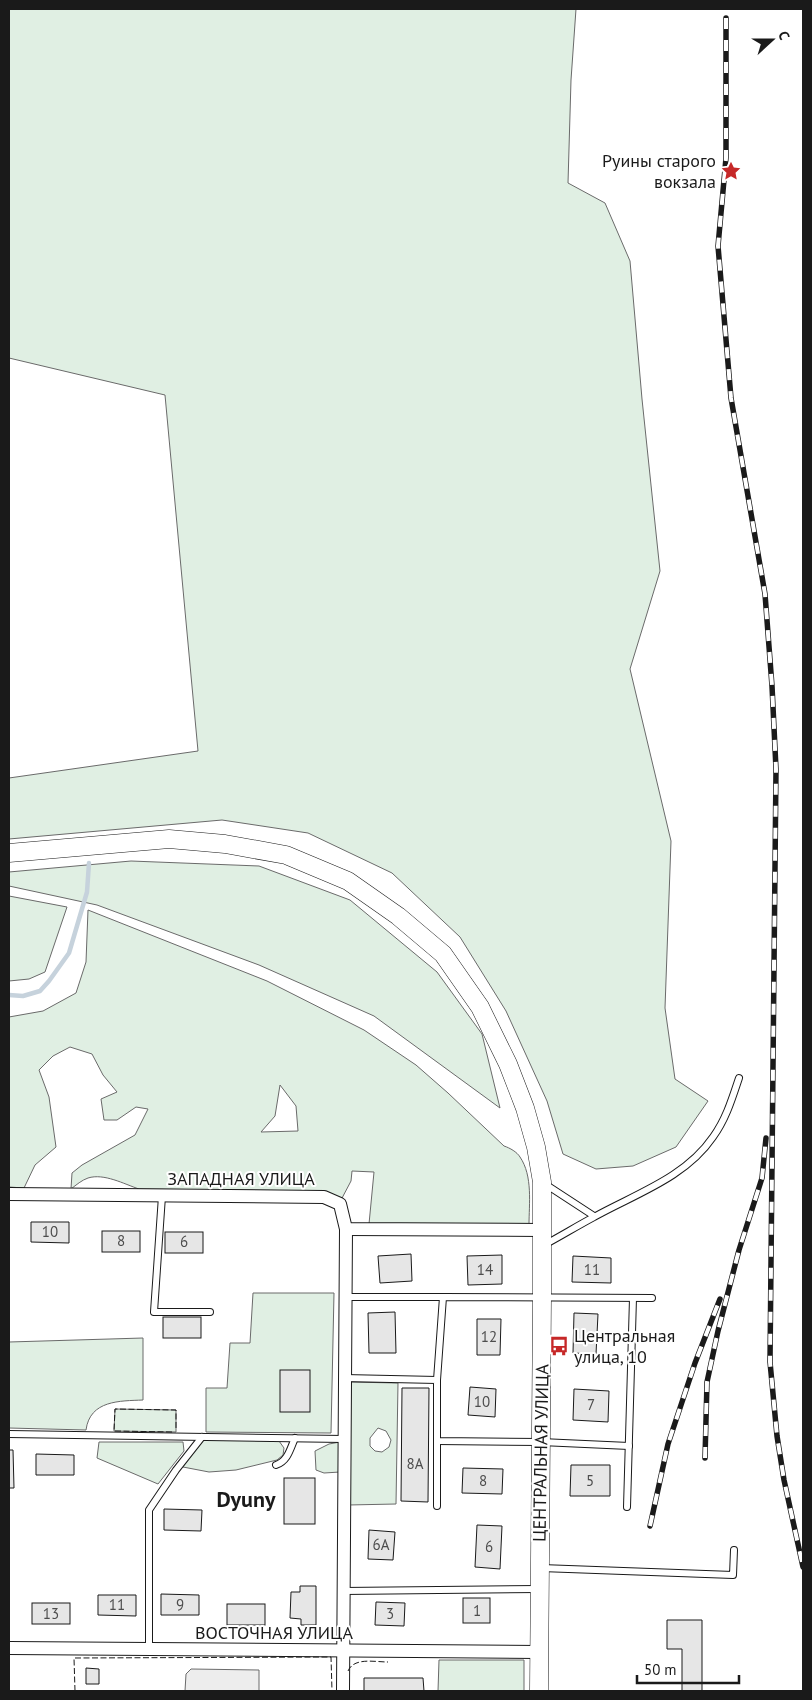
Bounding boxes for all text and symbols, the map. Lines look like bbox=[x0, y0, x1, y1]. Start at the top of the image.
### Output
north arrow bbox=[747, 15, 797, 65]
text: С bbox=[774, 28, 794, 42]
place label: Руины старого вокзала bbox=[602, 149, 716, 193]
place icon: Руины старого вокзала bbox=[720, 160, 742, 182]
street label: ЗАПАДНАЯ УЛИЦА bbox=[167, 1167, 315, 1190]
house number: 10 bbox=[42, 1222, 58, 1241]
house number: 8 bbox=[117, 1231, 125, 1250]
house number: 6 bbox=[180, 1232, 188, 1251]
house number: 14 bbox=[477, 1260, 493, 1279]
house number: 11 bbox=[584, 1260, 600, 1279]
place label: Центральная улица, 10 bbox=[574, 1324, 675, 1368]
house number: 12 bbox=[481, 1327, 497, 1346]
bus stop icon: Центральная улица, 10 bbox=[548, 1335, 570, 1357]
street label: ЦЕНТРАЛЬНАЯ УЛИЦА bbox=[527, 1364, 554, 1542]
house number: 10 bbox=[474, 1392, 490, 1411]
house number: 7 bbox=[587, 1395, 595, 1414]
house number: 8А bbox=[407, 1454, 424, 1473]
house number: 8 bbox=[479, 1471, 487, 1490]
house number: 5 bbox=[586, 1471, 594, 1490]
district label: Dyuny bbox=[217, 1485, 276, 1513]
house number: 6А bbox=[373, 1535, 390, 1554]
house number: 6 bbox=[485, 1537, 493, 1556]
house number: 11 bbox=[109, 1595, 125, 1614]
house number: 9 bbox=[176, 1595, 184, 1614]
house number: 1 bbox=[473, 1601, 481, 1620]
house number: 13 bbox=[43, 1604, 59, 1623]
house number: 3 bbox=[386, 1604, 394, 1623]
street label: ВОСТОЧНАЯ УЛИЦА bbox=[195, 1621, 353, 1644]
scale bar bbox=[637, 1652, 740, 1684]
text: 50 m bbox=[644, 1660, 677, 1679]

